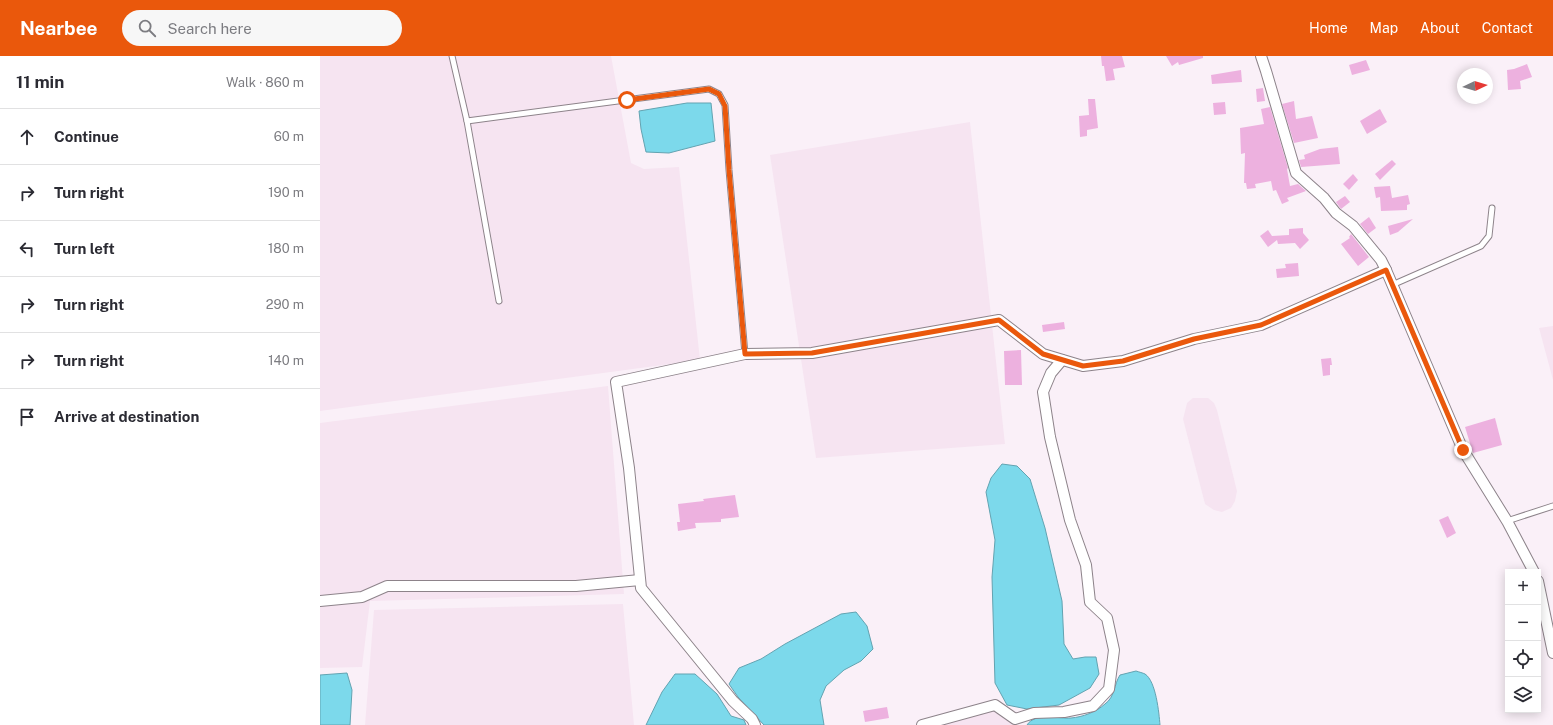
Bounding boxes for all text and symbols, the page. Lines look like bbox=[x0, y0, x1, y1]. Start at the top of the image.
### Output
search box bbox=[122, 10, 402, 46]
text: Nearbee bbox=[20, 17, 98, 39]
icon: search bbox=[136, 17, 158, 39]
text: Search here bbox=[168, 20, 252, 37]
text: Home bbox=[1309, 20, 1348, 36]
text: Map bbox=[1370, 20, 1398, 36]
text: About bbox=[1420, 20, 1460, 36]
text: Contact bbox=[1482, 20, 1533, 36]
north arrow bbox=[1457, 68, 1493, 104]
text: 11 min bbox=[16, 72, 64, 92]
text: Walk · 860 m bbox=[226, 75, 304, 90]
route start bbox=[618, 91, 636, 109]
icon: ahead bbox=[16, 126, 38, 148]
text: Continue bbox=[54, 128, 119, 145]
text: 60 m bbox=[274, 129, 304, 144]
icon: right bbox=[16, 182, 38, 204]
text: Turn right bbox=[54, 184, 124, 201]
text: 190 m bbox=[268, 185, 304, 200]
icon: left bbox=[16, 238, 38, 260]
text: Turn left bbox=[54, 240, 115, 257]
text: 180 m bbox=[268, 241, 304, 256]
icon: right bbox=[16, 294, 38, 316]
text: Turn right bbox=[54, 296, 124, 313]
text: 290 m bbox=[266, 297, 304, 312]
icon: right bbox=[16, 350, 38, 372]
text: Turn right bbox=[54, 352, 124, 369]
text: 140 m bbox=[268, 353, 304, 368]
icon: arrive bbox=[16, 406, 38, 428]
text: Arrive at destination bbox=[54, 408, 199, 425]
route end bbox=[1454, 441, 1472, 459]
map controls bbox=[1505, 569, 1541, 713]
button: + bbox=[1505, 569, 1541, 605]
button: − bbox=[1505, 605, 1541, 641]
button: locate bbox=[1505, 641, 1541, 677]
button: layers bbox=[1505, 677, 1541, 713]

